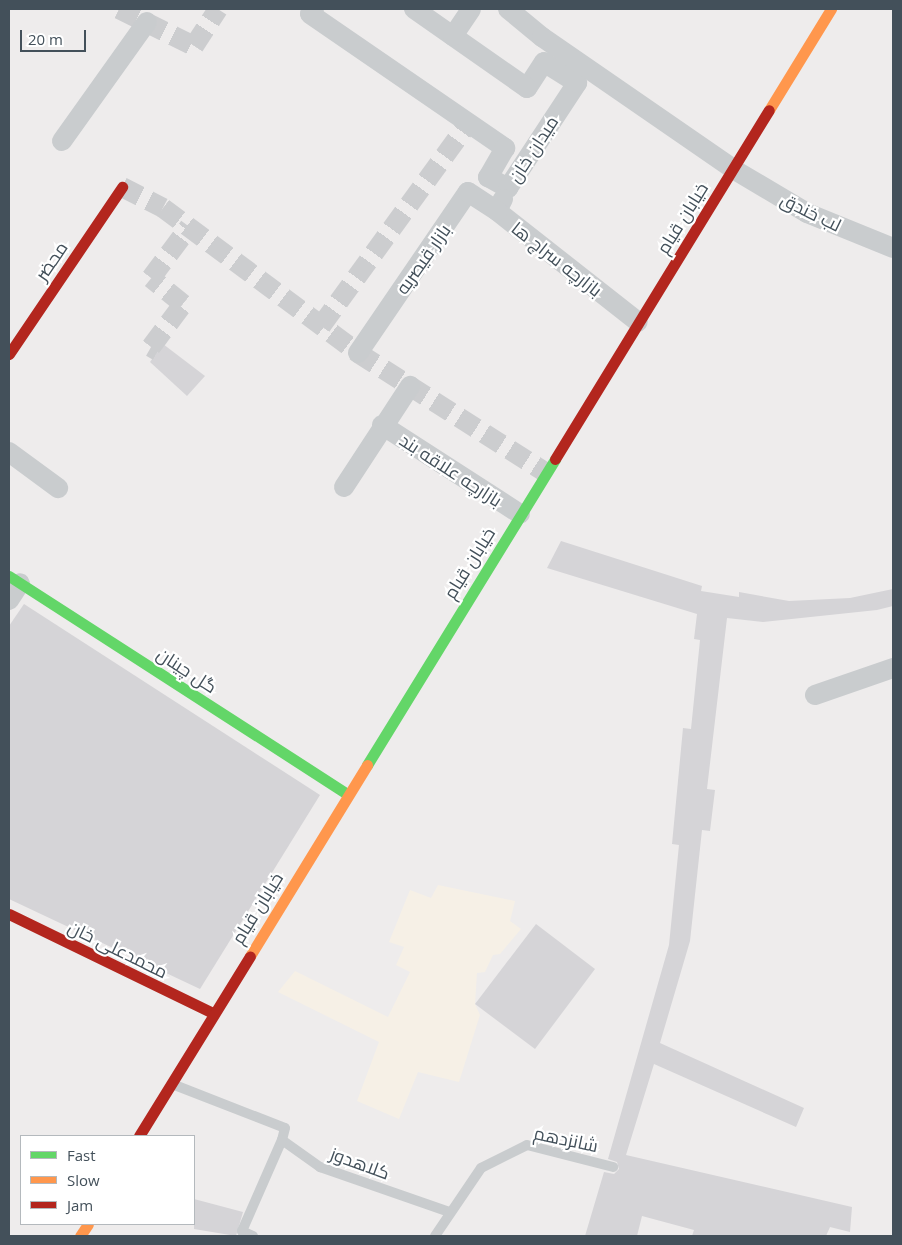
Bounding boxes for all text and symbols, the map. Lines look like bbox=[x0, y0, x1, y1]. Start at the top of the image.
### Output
scale bar bbox=[22, 20, 89, 52]
text: 20 m bbox=[28, 29, 63, 49]
street label: میدان خان bbox=[503, 112, 563, 186]
street label: خیابان قیام bbox=[652, 178, 712, 258]
street label: لب خندق bbox=[777, 188, 845, 236]
street label: بازارچه سراچ ها bbox=[507, 217, 607, 301]
street label: بازار قیصریه bbox=[391, 220, 455, 298]
street label: محضر bbox=[30, 237, 72, 285]
street label: بازارچه علاقه بند bbox=[396, 429, 506, 511]
street label: خیابان قیام bbox=[439, 523, 499, 603]
street label: گل چینان bbox=[153, 643, 221, 697]
street label: خیابان قیام bbox=[227, 868, 287, 948]
street label: محمدعلی خان bbox=[65, 916, 171, 982]
street label: شانزدهم bbox=[532, 1122, 600, 1156]
legend bbox=[20, 1135, 195, 1225]
street label: کلاهدوز bbox=[327, 1142, 393, 1184]
text: Fast bbox=[67, 1145, 96, 1165]
text: Slow bbox=[67, 1170, 100, 1190]
text: Jam bbox=[67, 1195, 93, 1215]

